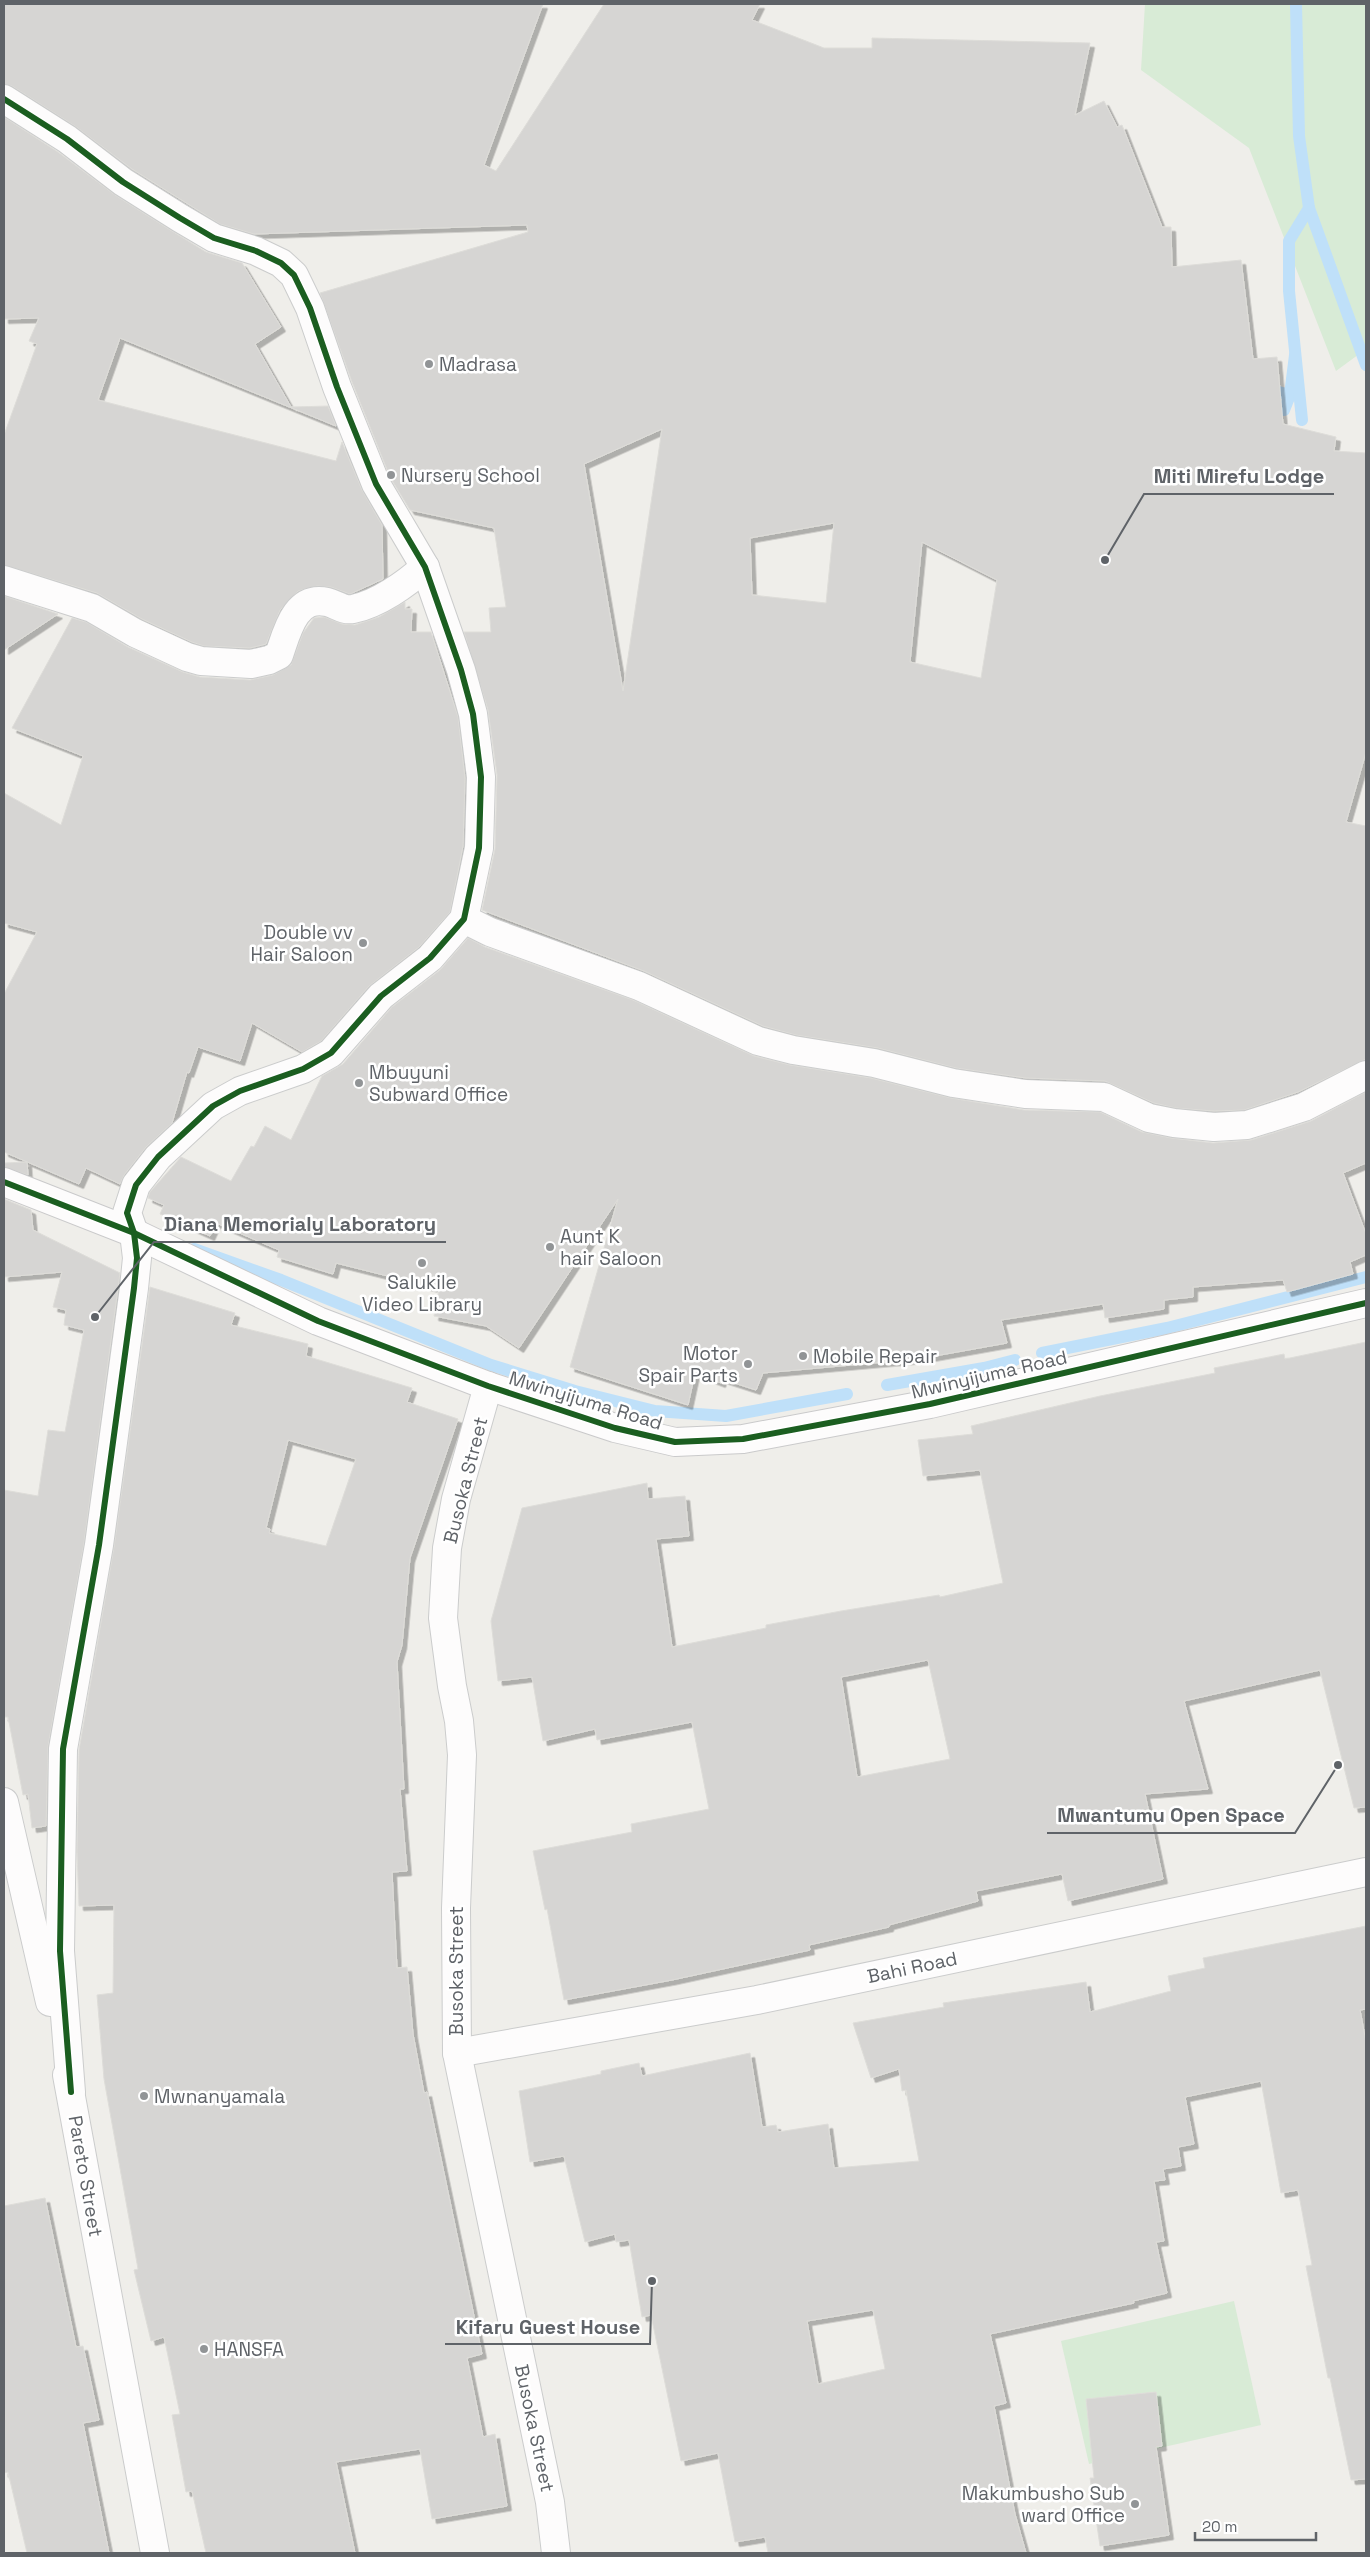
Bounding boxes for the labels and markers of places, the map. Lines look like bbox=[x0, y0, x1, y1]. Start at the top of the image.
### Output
place label: Madrasa bbox=[439, 352, 517, 377]
marker: Madrasa bbox=[423, 358, 435, 370]
callout: Miti Mirefu Lodge bbox=[1144, 459, 1334, 494]
place label: Nursery School bbox=[401, 463, 540, 488]
marker: Nursery School bbox=[385, 469, 397, 481]
place label: Double vv Hair Saloon bbox=[251, 920, 353, 967]
marker: Double vv Hair Saloon bbox=[357, 937, 369, 949]
place label: Mbuyuni Subward Office bbox=[369, 1060, 508, 1107]
marker: Mbuyuni Subward Office bbox=[353, 1077, 365, 1089]
callout: Diana Memorialy Laboratory bbox=[154, 1207, 446, 1242]
place label: Aunt K hair Saloon bbox=[560, 1224, 662, 1271]
marker: Aunt K hair Saloon bbox=[544, 1241, 556, 1253]
marker: Salukile Video Library bbox=[416, 1257, 428, 1269]
place label: Salukile Video Library bbox=[362, 1270, 482, 1317]
place label: Motor Spair Parts bbox=[638, 1341, 738, 1388]
place label: Mobile Repair bbox=[813, 1344, 937, 1369]
marker: Mobile Repair bbox=[797, 1350, 809, 1362]
marker: Motor Spair Parts bbox=[742, 1358, 754, 1370]
callout: Mwantumu Open Space bbox=[1047, 1798, 1295, 1833]
place label: Mwnanyamala bbox=[154, 2084, 285, 2109]
marker: Mwnanyamala bbox=[138, 2090, 150, 2102]
callout: Kifaru Guest House bbox=[445, 2309, 650, 2344]
place label: HANSFA bbox=[214, 2337, 284, 2362]
marker: HANSFA bbox=[198, 2343, 210, 2355]
place label: Makumbusho Sub ward Office bbox=[962, 2481, 1125, 2528]
marker: Makumbusho Sub ward Office bbox=[1129, 2498, 1141, 2510]

